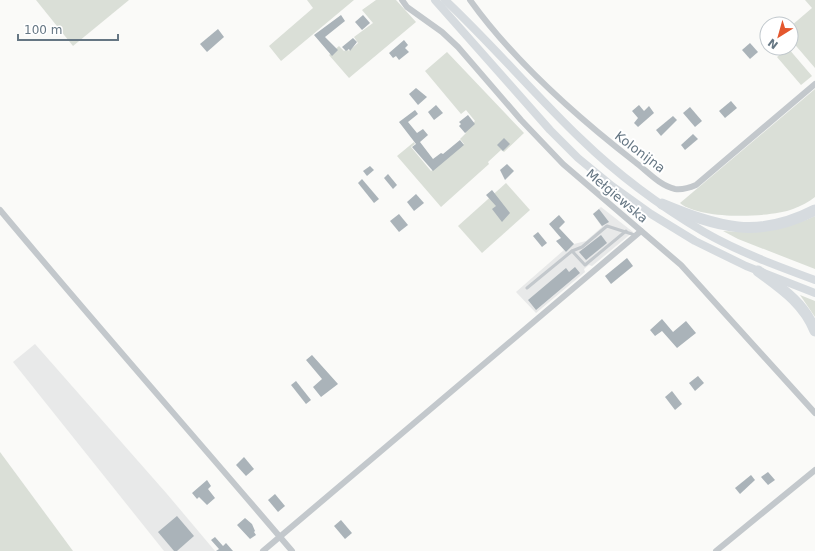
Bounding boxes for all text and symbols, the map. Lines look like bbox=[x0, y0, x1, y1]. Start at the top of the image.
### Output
scale bar bbox=[18, 16, 118, 42]
north arrow bbox=[759, 16, 799, 56]
text: 100 m bbox=[24, 23, 62, 37]
text: N bbox=[766, 36, 781, 52]
street label: Kolonijna bbox=[612, 128, 668, 176]
street label: Mełgiewska bbox=[583, 166, 651, 226]

